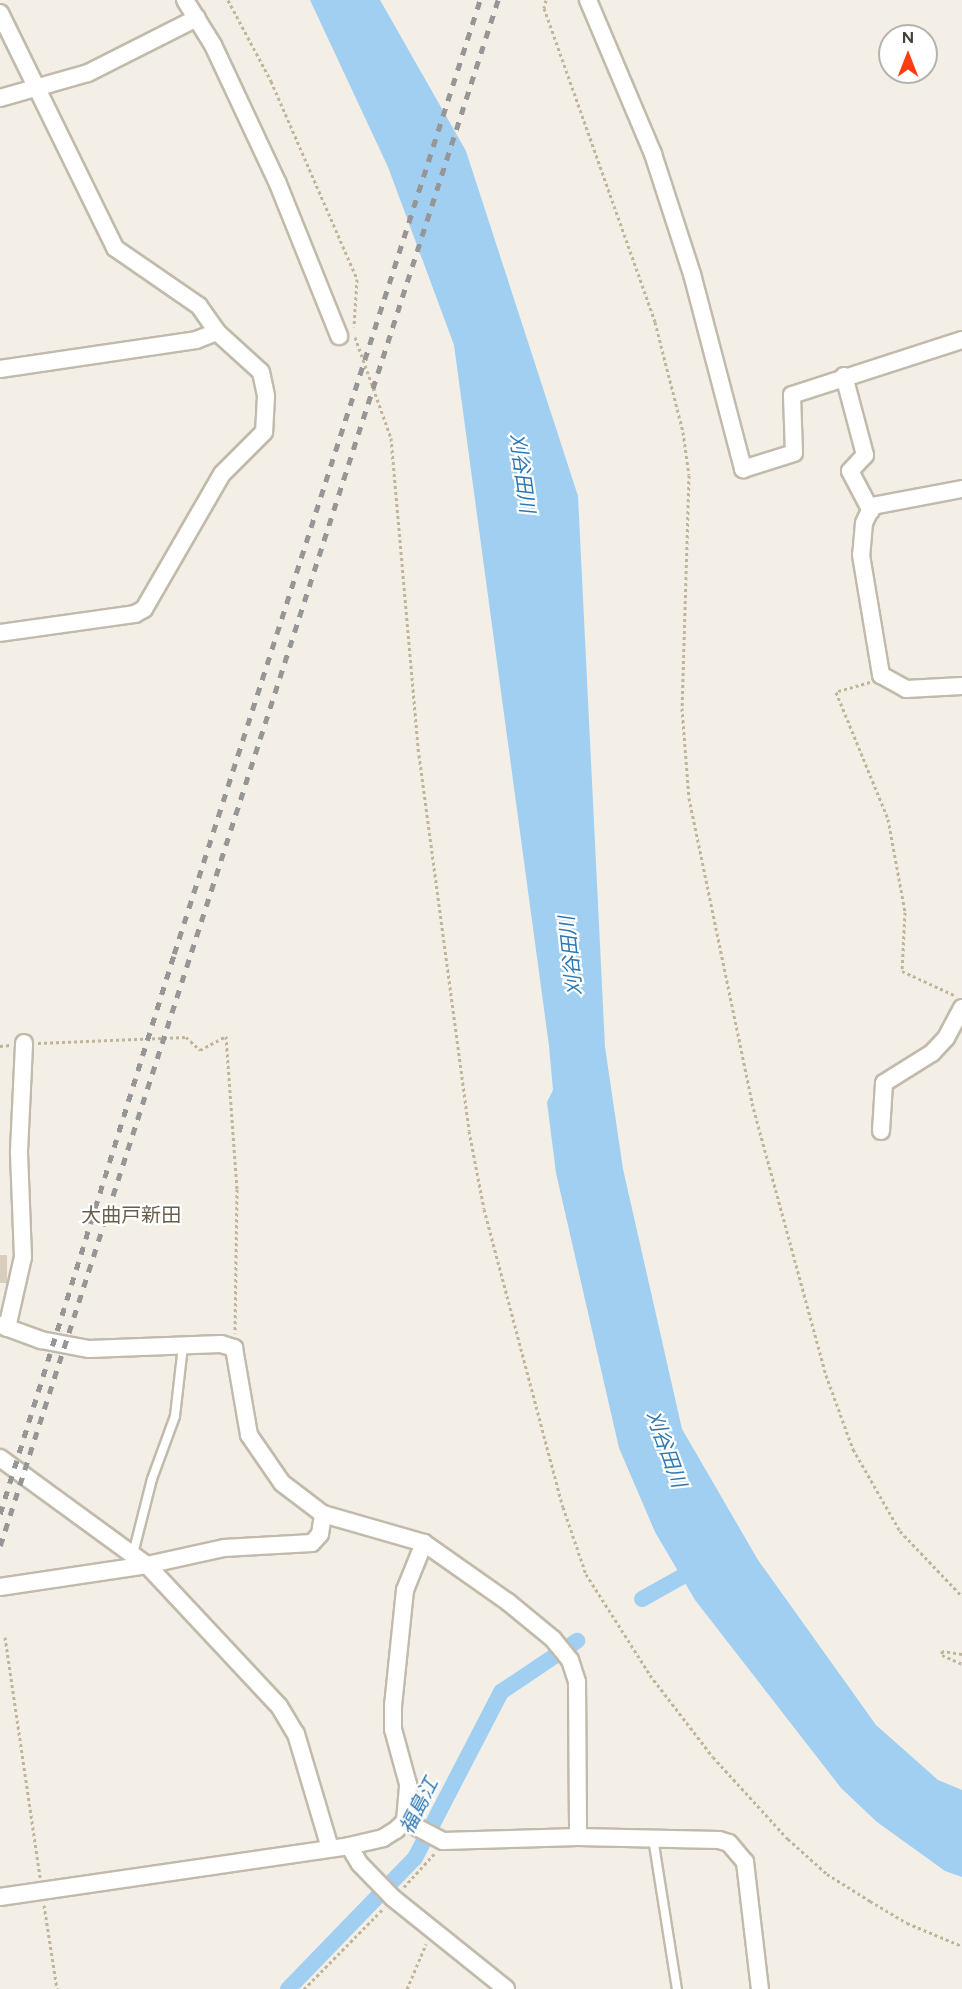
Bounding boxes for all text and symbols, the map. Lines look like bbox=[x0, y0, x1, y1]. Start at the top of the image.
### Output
north arrow bbox=[878, 24, 938, 84]
text: N bbox=[902, 28, 914, 47]
water label: 刈谷田川 bbox=[505, 432, 539, 514]
water label: 刈谷田川 bbox=[555, 915, 587, 997]
district label: 大曲戸新田 bbox=[81, 1203, 181, 1227]
water label: 刈谷田川 bbox=[641, 1407, 691, 1491]
water label: 福島江 bbox=[395, 1774, 443, 1838]

